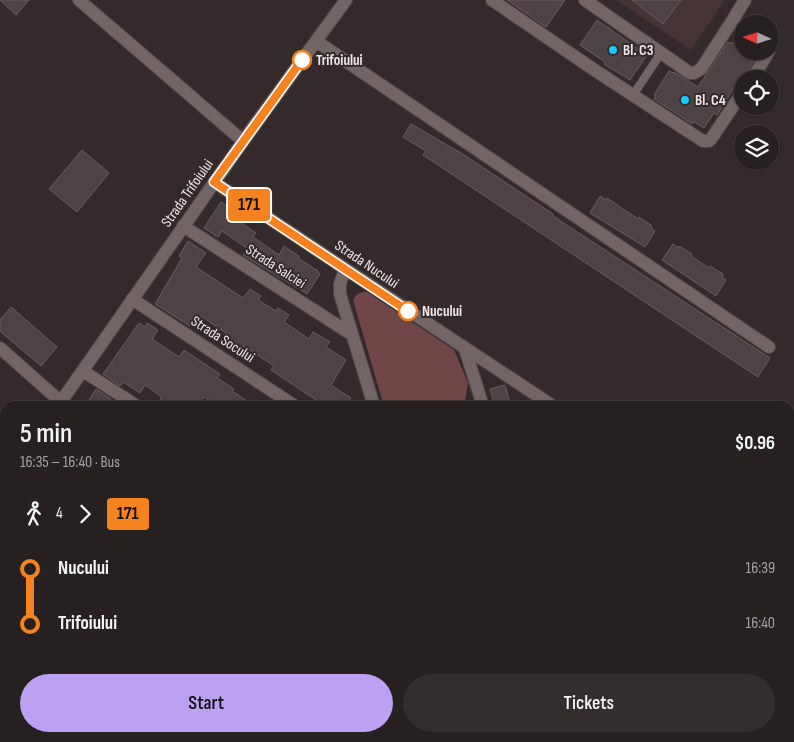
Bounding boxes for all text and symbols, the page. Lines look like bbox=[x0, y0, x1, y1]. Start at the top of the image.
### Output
north arrow bbox=[734, 15, 779, 60]
map controls bbox=[734, 15, 779, 170]
place label: Bl. C3 bbox=[623, 41, 654, 60]
marker: Bl. C3 bbox=[607, 44, 619, 56]
marker: Trifoiului bbox=[292, 50, 312, 70]
place label: Trifoiului bbox=[316, 51, 363, 70]
button: locate bbox=[734, 70, 779, 115]
place label: Bl. C4 bbox=[695, 91, 726, 110]
marker: Bl. C4 bbox=[679, 94, 691, 106]
button: layers bbox=[734, 125, 779, 170]
street label: Strada Trifoiului bbox=[157, 156, 218, 231]
line badge: 171 bbox=[220, 189, 278, 221]
text: 171 bbox=[238, 194, 260, 215]
street label: Strada Nucului bbox=[331, 236, 403, 293]
street label: Strada Salciei bbox=[242, 240, 310, 293]
marker: Nucului bbox=[398, 301, 418, 321]
place label: Nucului bbox=[422, 302, 462, 321]
street label: Strada Socului bbox=[187, 312, 258, 367]
text: 5 min bbox=[20, 417, 72, 450]
text: $0.96 bbox=[735, 432, 775, 455]
text: 16:35 – 16:40 · Bus bbox=[20, 453, 120, 472]
icon: walk bbox=[20, 500, 48, 528]
icon: forward bbox=[71, 500, 99, 528]
text: 171 bbox=[117, 503, 139, 524]
text: 4 bbox=[56, 504, 63, 523]
text: Nucului bbox=[58, 557, 109, 580]
text: 16:39 bbox=[746, 559, 775, 578]
text: Trifoiului bbox=[58, 612, 117, 635]
text: 16:40 bbox=[746, 614, 775, 633]
button: Start bbox=[20, 674, 393, 732]
button: Tickets bbox=[403, 674, 775, 732]

